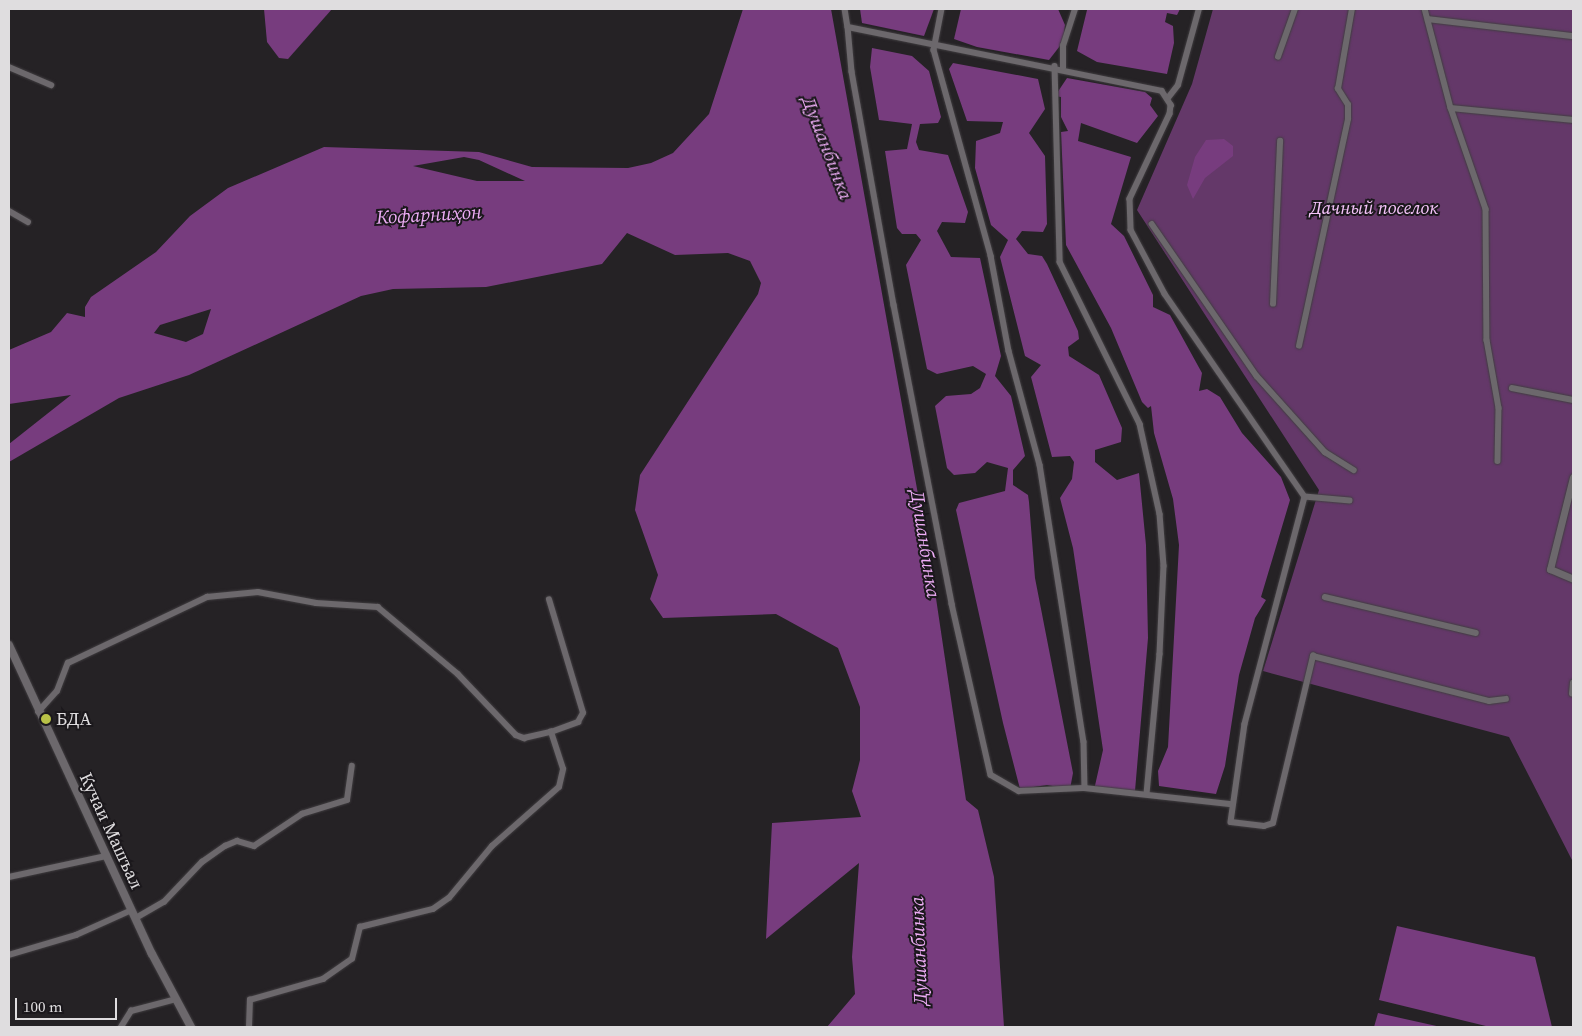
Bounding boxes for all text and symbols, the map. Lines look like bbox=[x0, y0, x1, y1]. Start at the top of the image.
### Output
water label: Душанбинка bbox=[797, 93, 857, 203]
park label: Дачный поселок bbox=[1310, 197, 1438, 219]
water label: Кофарниҳон bbox=[376, 201, 482, 229]
water label: Душанбинка bbox=[905, 488, 945, 600]
place label: БДА bbox=[56, 708, 92, 730]
marker: БДА bbox=[40, 713, 52, 725]
street label: Кучаи Машъал bbox=[75, 769, 147, 893]
water label: Душанбинка bbox=[906, 896, 932, 1006]
scale bar bbox=[18, 988, 120, 1020]
text: 100 m bbox=[23, 996, 63, 1017]

